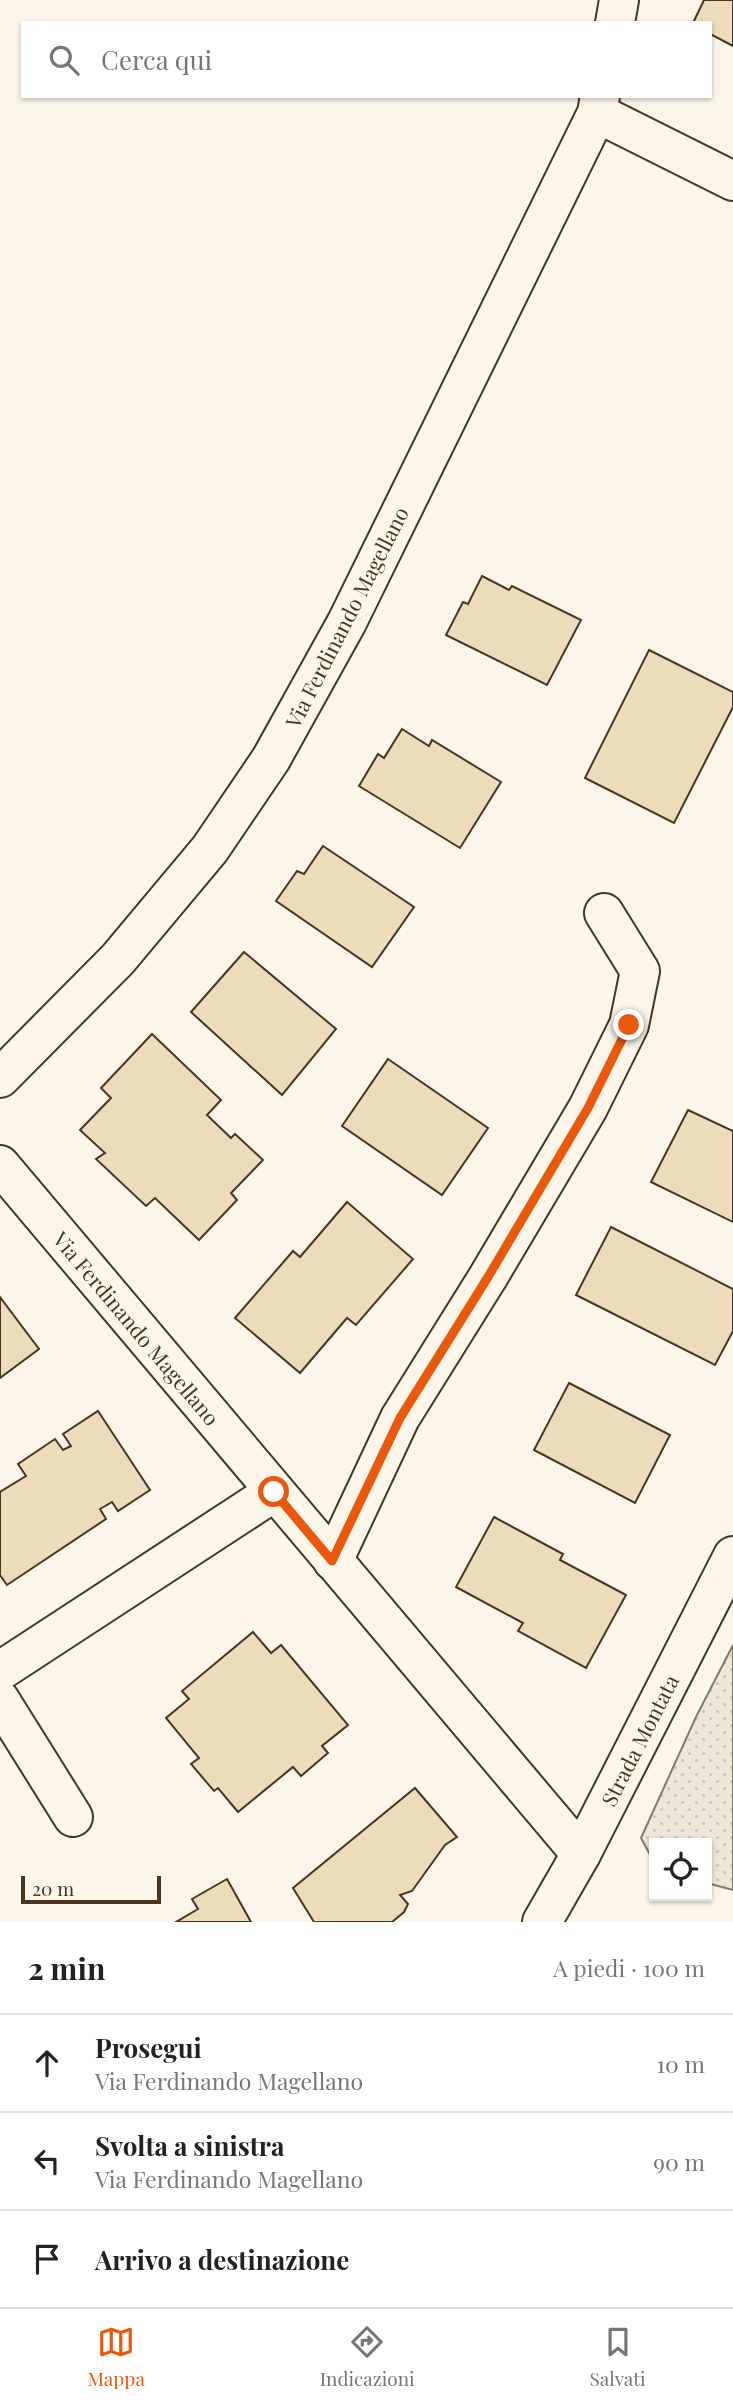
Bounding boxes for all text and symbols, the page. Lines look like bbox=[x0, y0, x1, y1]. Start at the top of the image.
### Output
search box bbox=[21, 21, 712, 98]
icon: search bbox=[45, 41, 83, 79]
text: Cerca qui bbox=[101, 42, 212, 77]
street label: Via Ferdinando Magellano bbox=[278, 502, 414, 733]
route end bbox=[613, 1009, 644, 1040]
street label: Via Ferdinando Magellano bbox=[47, 1225, 226, 1431]
route start bbox=[258, 1476, 289, 1507]
street label: Strada Montata bbox=[594, 1669, 684, 1810]
map controls bbox=[649, 1838, 712, 1901]
button: locate bbox=[649, 1838, 712, 1901]
scale bar bbox=[21, 1873, 161, 1905]
text: 20 m bbox=[32, 1875, 74, 1901]
text: 2 min bbox=[28, 1948, 105, 1988]
text: A piedi · 100 m bbox=[553, 1952, 705, 1983]
text: Prosegui bbox=[95, 2030, 202, 2065]
icon: ahead bbox=[28, 2044, 66, 2082]
text: 10 m bbox=[657, 2048, 705, 2079]
text: Via Ferdinando Magellano bbox=[95, 2065, 363, 2096]
text: Svolta a sinistra bbox=[95, 2128, 284, 2163]
icon: left bbox=[28, 2142, 66, 2180]
text: 90 m bbox=[653, 2146, 705, 2177]
text: Via Ferdinando Magellano bbox=[95, 2163, 363, 2194]
icon: arrive bbox=[28, 2240, 66, 2278]
text: Arrivo a destinazione bbox=[95, 2242, 349, 2277]
tab: Mappa bbox=[87, 2323, 145, 2391]
tab: Indicazioni bbox=[320, 2323, 415, 2391]
tab: Salvati bbox=[589, 2323, 646, 2391]

